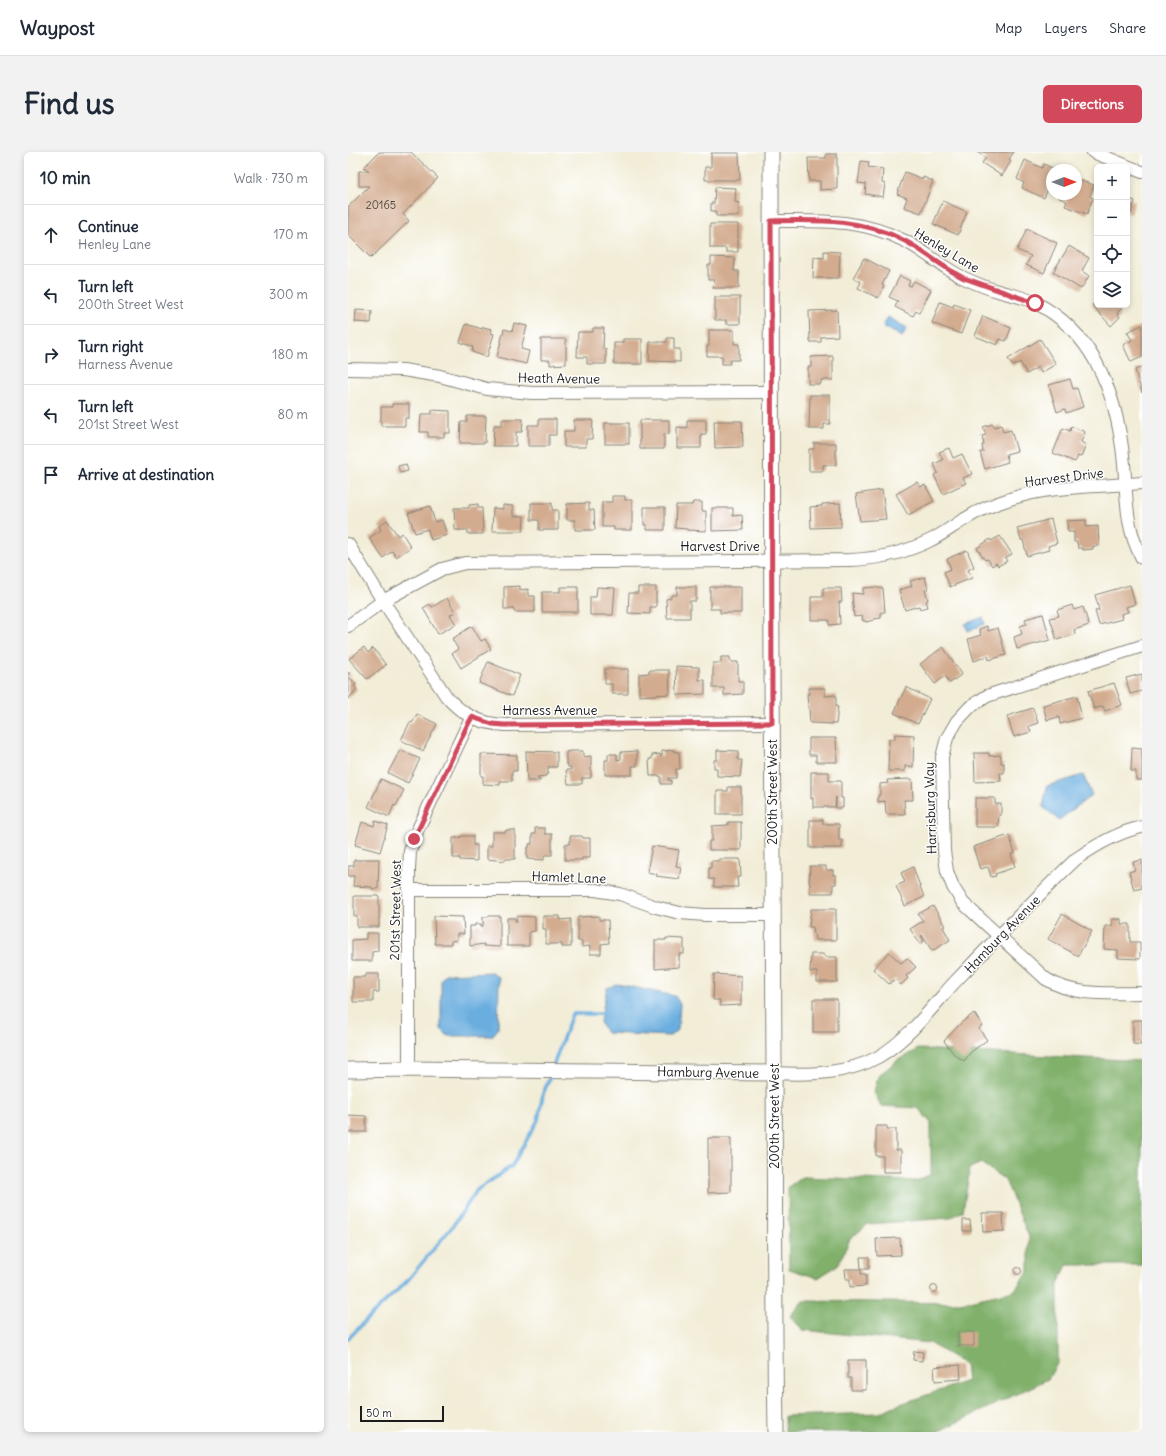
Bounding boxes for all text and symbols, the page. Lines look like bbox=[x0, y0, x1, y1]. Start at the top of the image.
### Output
text: Waypost bbox=[20, 16, 95, 40]
text: Map bbox=[995, 19, 1022, 37]
text: Layers bbox=[1044, 19, 1087, 37]
text: Share bbox=[1109, 19, 1146, 37]
button: Directions bbox=[1043, 85, 1142, 123]
text: Find us bbox=[24, 86, 115, 122]
north arrow bbox=[1046, 164, 1082, 200]
map controls bbox=[1094, 164, 1130, 308]
button: + bbox=[1094, 164, 1130, 200]
text: 10 min bbox=[40, 167, 91, 189]
text: Walk · 730 m bbox=[234, 170, 308, 187]
house number: 20165 bbox=[366, 198, 396, 212]
button: − bbox=[1094, 200, 1130, 236]
text: Continue bbox=[78, 217, 139, 236]
icon: ahead bbox=[40, 224, 62, 246]
street label: Henley Lane bbox=[911, 224, 982, 277]
text: 170 m bbox=[273, 226, 308, 243]
text: Henley Lane bbox=[78, 236, 151, 253]
button: locate bbox=[1094, 236, 1130, 272]
button: layers bbox=[1094, 272, 1130, 308]
text: Turn left bbox=[78, 277, 133, 296]
icon: left bbox=[40, 284, 62, 306]
text: 300 m bbox=[269, 286, 308, 303]
route start bbox=[1026, 294, 1044, 312]
text: 200th Street West bbox=[78, 296, 184, 313]
text: Turn right bbox=[78, 337, 143, 356]
icon: right bbox=[40, 344, 62, 366]
text: 180 m bbox=[272, 346, 308, 363]
text: Harness Avenue bbox=[78, 356, 173, 373]
street label: Heath Avenue bbox=[518, 369, 600, 388]
text: Turn left bbox=[78, 397, 133, 416]
icon: left bbox=[40, 404, 62, 426]
text: 80 m bbox=[277, 406, 308, 423]
text: 201st Street West bbox=[78, 416, 179, 433]
icon: arrive bbox=[40, 464, 62, 486]
street label: Harvest Drive bbox=[1024, 464, 1105, 491]
text: Arrive at destination bbox=[78, 465, 214, 484]
street label: Harvest Drive bbox=[680, 538, 760, 555]
street label: Harness Avenue bbox=[502, 702, 598, 719]
street label: 200th Street West bbox=[764, 739, 781, 845]
street label: Harrisburg Way bbox=[920, 761, 941, 855]
route end bbox=[405, 830, 423, 848]
street label: 201st Street West bbox=[386, 859, 405, 960]
street label: Hamlet Lane bbox=[531, 868, 607, 887]
street label: Hamburg Avenue bbox=[961, 892, 1044, 977]
street label: Hamburg Avenue bbox=[657, 1063, 759, 1082]
street label: 200th Street West bbox=[766, 1063, 783, 1169]
scale bar bbox=[360, 1404, 444, 1423]
text: 50 m bbox=[366, 1406, 392, 1420]

